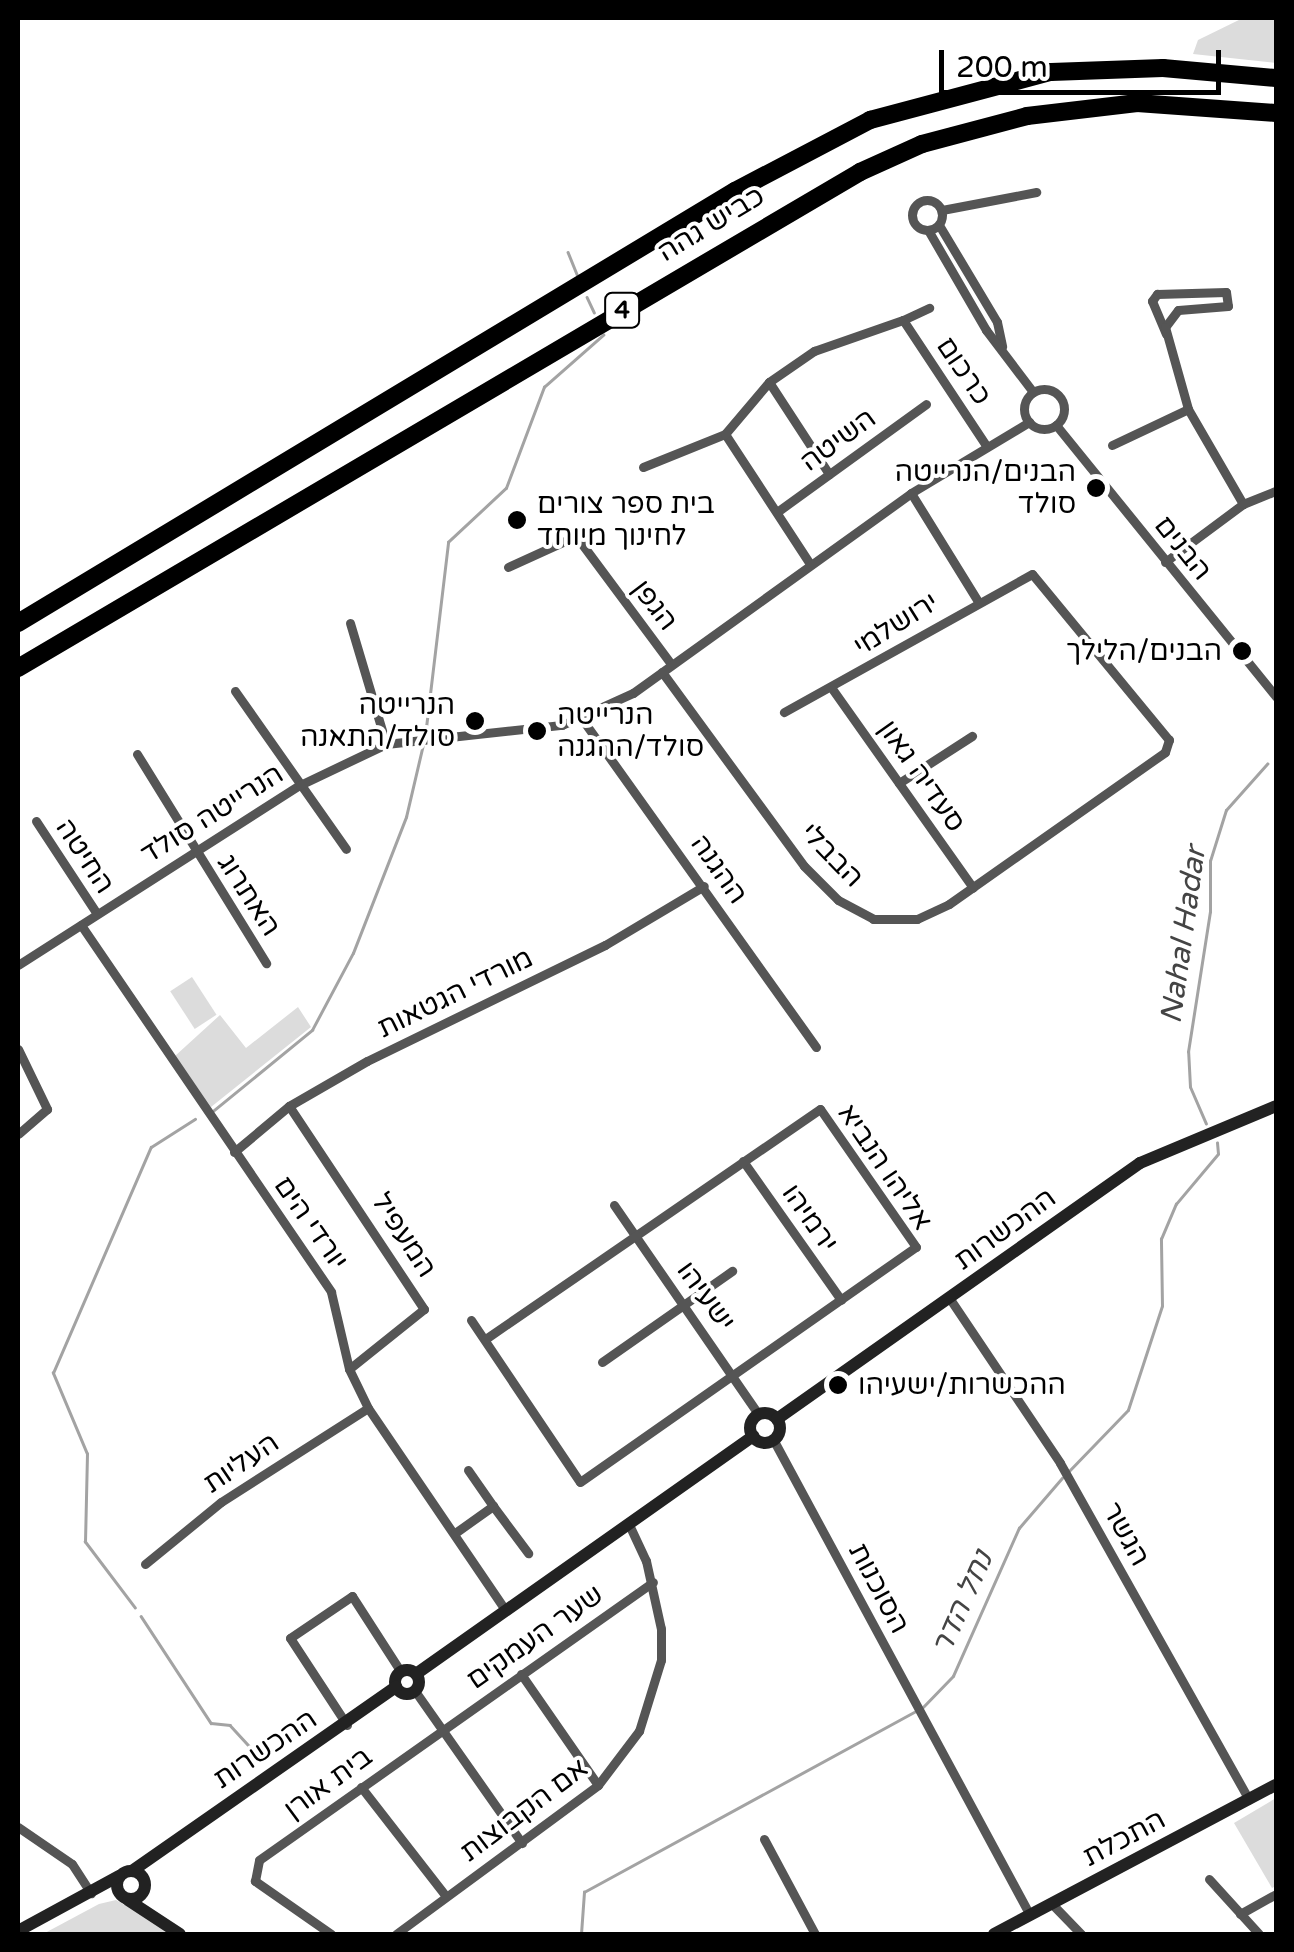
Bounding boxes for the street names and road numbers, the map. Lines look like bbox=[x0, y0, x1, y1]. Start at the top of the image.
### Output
street label: כביש גהה bbox=[652, 179, 770, 269]
road number: 4 bbox=[602, 290, 642, 330]
street label: כרכום bbox=[929, 331, 999, 411]
street label: השיטה bbox=[794, 401, 882, 479]
street label: הבנים bbox=[1147, 509, 1219, 587]
street label: הגפן bbox=[625, 573, 685, 637]
street label: ירושלמי bbox=[847, 585, 945, 663]
street label: סעדיה גאון bbox=[871, 714, 973, 838]
street label: הנרייטה סולד bbox=[135, 757, 289, 871]
street label: החיטה bbox=[48, 812, 122, 900]
street label: הבבלי bbox=[793, 816, 871, 894]
street label: ההגנה bbox=[683, 828, 755, 910]
street label: האתרוג bbox=[210, 848, 288, 942]
street label: מורדי הגטאות bbox=[372, 941, 538, 1045]
street label: אליהו הנביא bbox=[831, 1098, 939, 1236]
street label: יורדי הים bbox=[267, 1170, 355, 1276]
street label: ירמיהו bbox=[775, 1178, 845, 1258]
street label: ההכשרות bbox=[948, 1181, 1062, 1277]
street label: המעפיל bbox=[364, 1187, 444, 1283]
street label: ישעיהו bbox=[670, 1255, 742, 1337]
street label: העליות bbox=[197, 1426, 285, 1500]
street label: הגשר bbox=[1095, 1496, 1157, 1572]
street label: הסוכנות bbox=[841, 1537, 917, 1639]
street label: שער העמקים bbox=[460, 1578, 610, 1696]
street label: ההכשרות bbox=[207, 1702, 323, 1796]
street label: בית אורן bbox=[277, 1740, 379, 1826]
street label: אם הקבוצות bbox=[454, 1751, 594, 1869]
street label: התכלת bbox=[1077, 1802, 1171, 1874]

